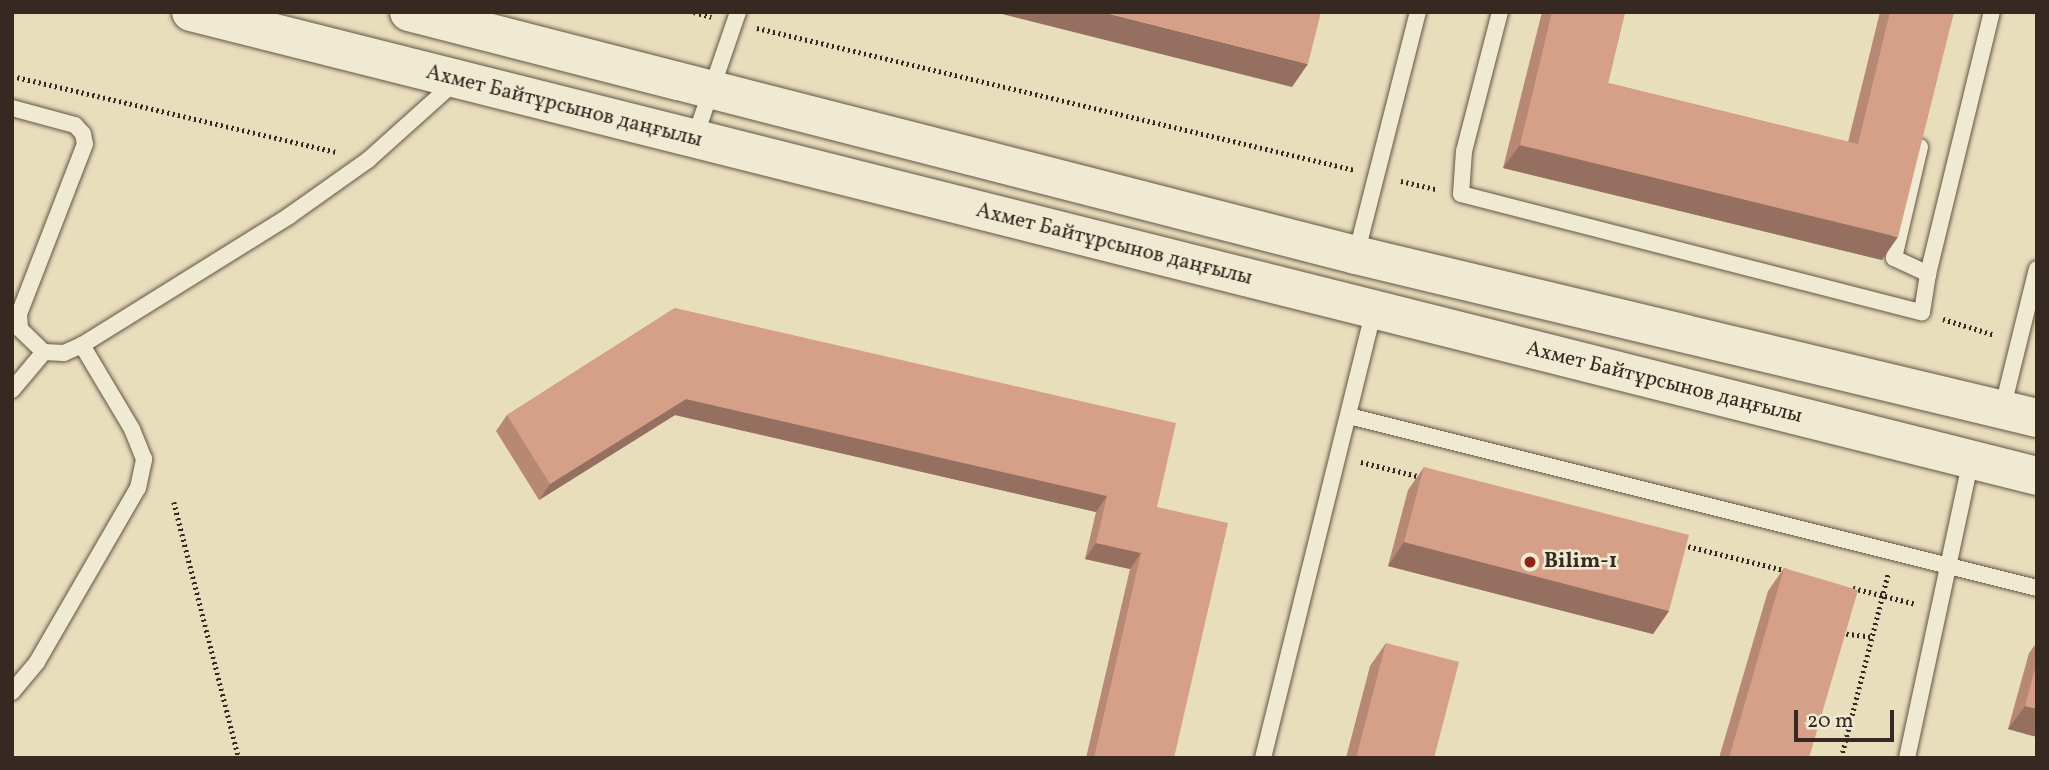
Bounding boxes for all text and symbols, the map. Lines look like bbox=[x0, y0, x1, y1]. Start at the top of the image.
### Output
street label: Ахмет Байтұрсынов даңғылы bbox=[423, 60, 705, 154]
street label: Ахмет Байтұрсынов даңғылы bbox=[973, 198, 1255, 292]
street label: Ахмет Байтұрсынов даңғылы bbox=[1523, 336, 1805, 430]
place label: Bilim-1 bbox=[1544, 549, 1617, 575]
marker: Bilim-1 bbox=[1522, 554, 1538, 570]
scale bar bbox=[1797, 696, 1897, 740]
text: 20 m bbox=[1807, 707, 1853, 736]

